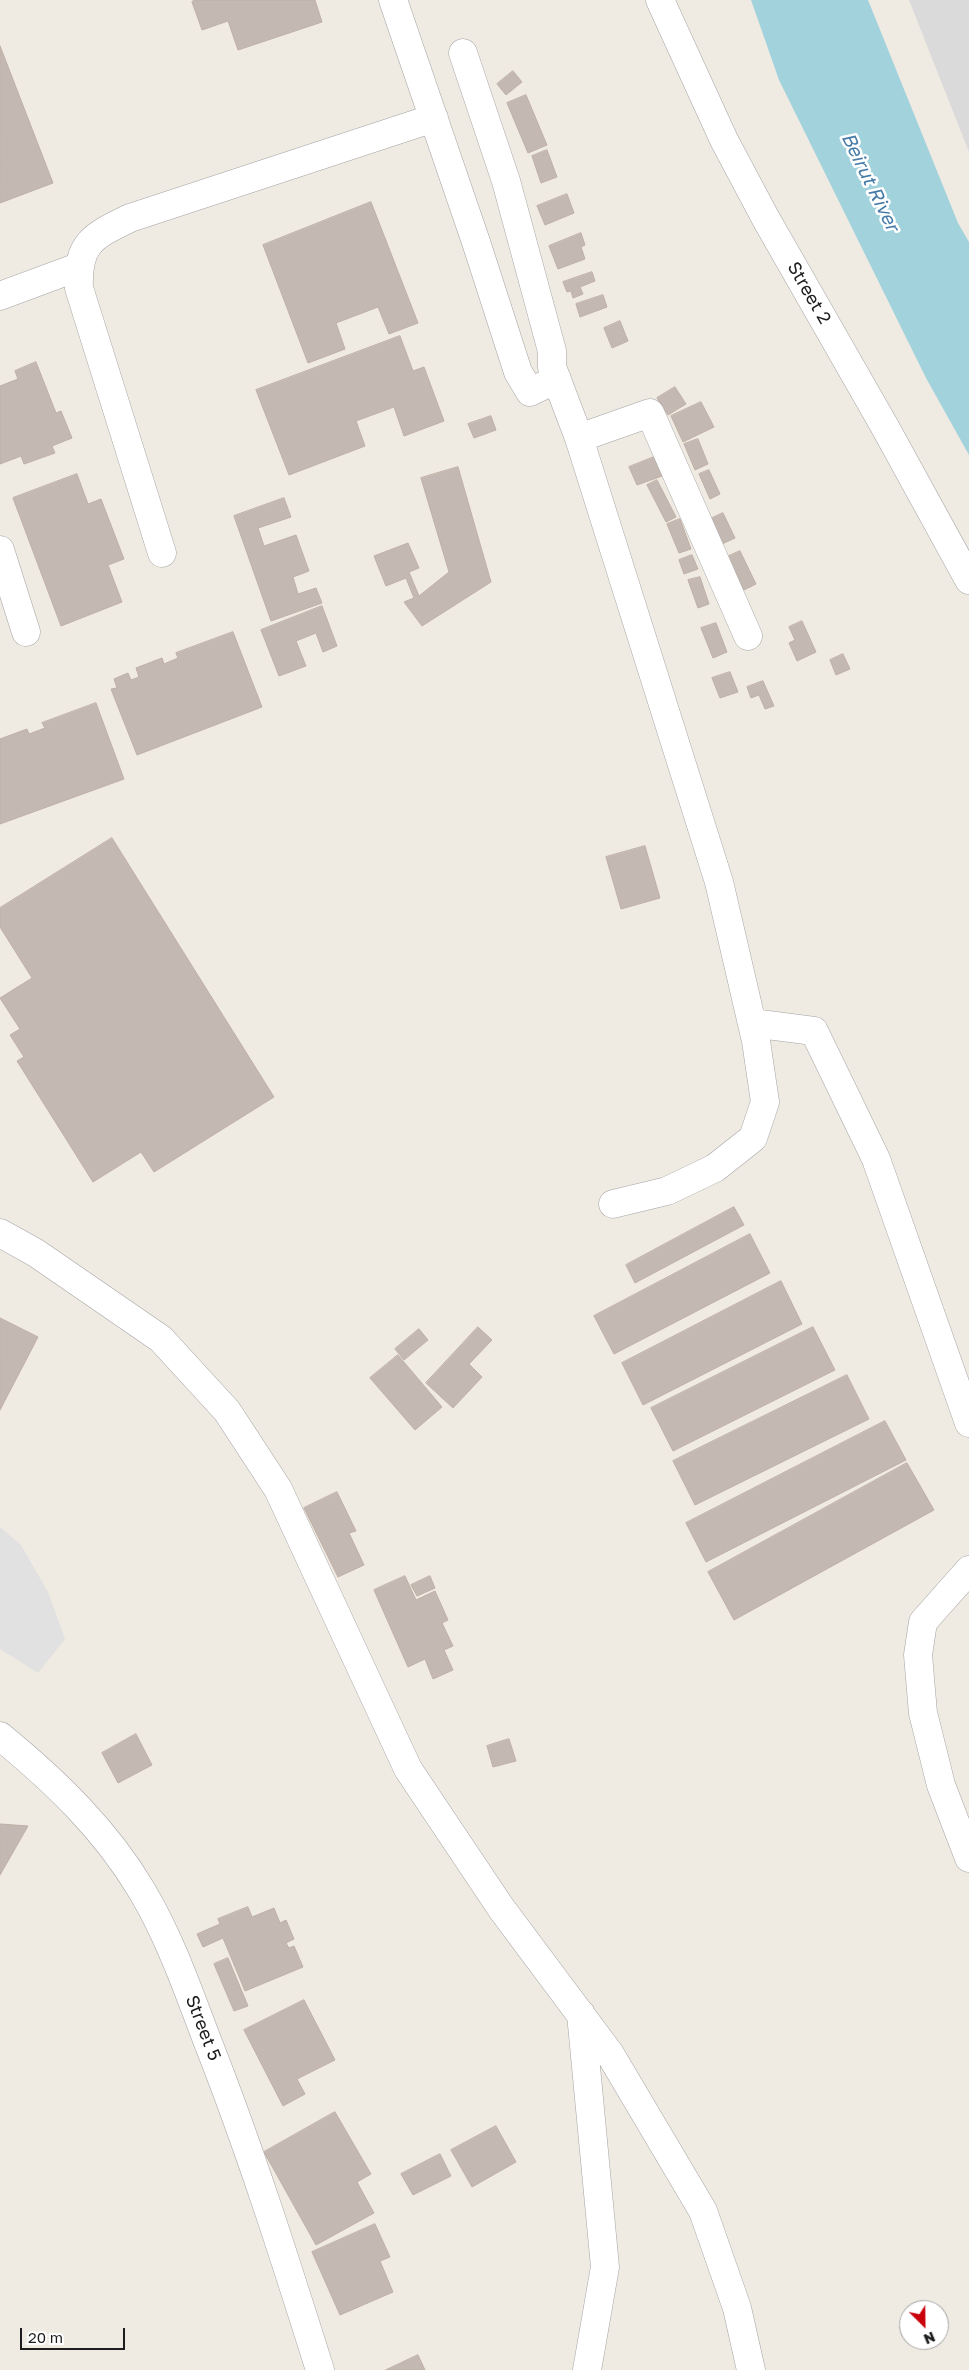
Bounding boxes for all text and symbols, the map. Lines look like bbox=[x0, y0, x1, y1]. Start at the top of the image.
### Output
water label: Beirut River bbox=[836, 129, 904, 235]
street label: Street 2 bbox=[783, 258, 835, 328]
street label: Street 5 bbox=[181, 1992, 225, 2064]
north arrow bbox=[899, 2300, 949, 2350]
scale bar bbox=[22, 2318, 128, 2350]
text: 20 m bbox=[28, 2328, 63, 2346]
text: N bbox=[921, 2328, 938, 2348]

